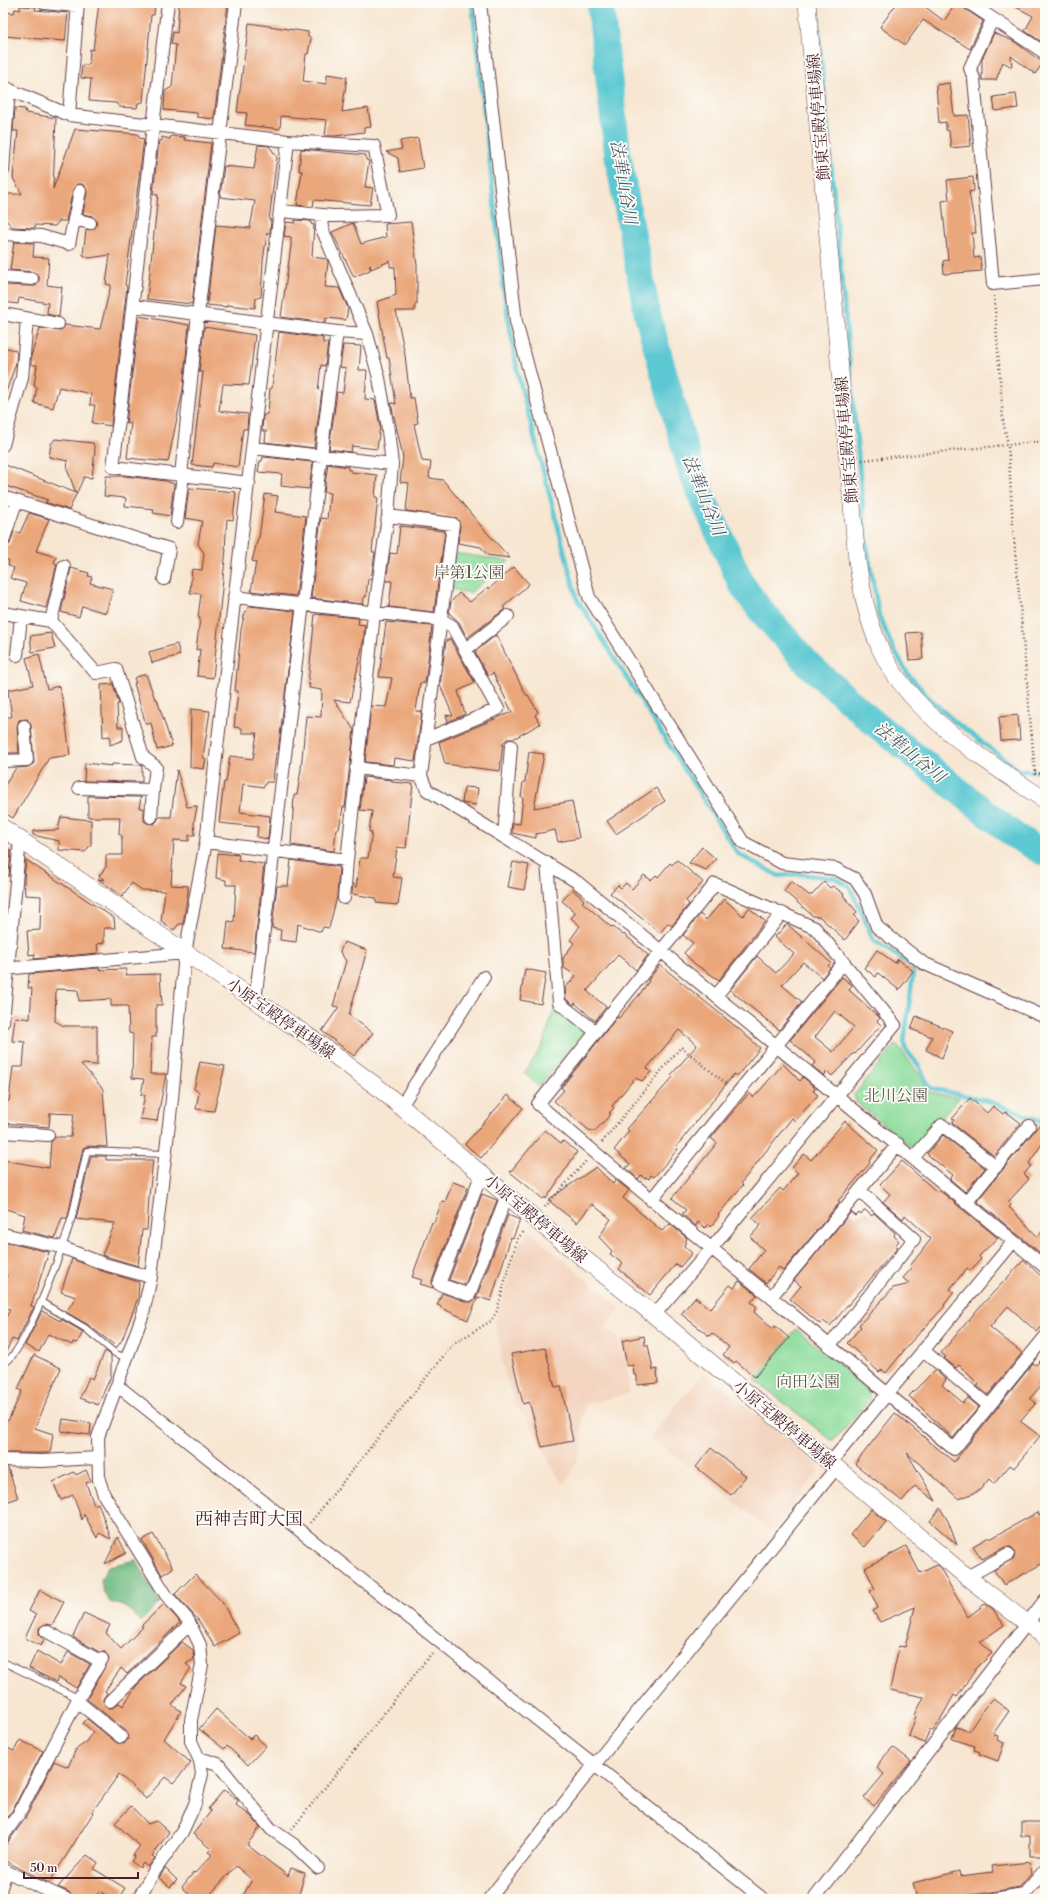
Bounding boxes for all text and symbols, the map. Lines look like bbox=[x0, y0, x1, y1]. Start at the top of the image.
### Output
street label: 飾東宝殿停車場線 bbox=[803, 52, 835, 182]
water label: 法華山谷川 bbox=[605, 138, 642, 228]
street label: 飾東宝殿停車場線 bbox=[831, 375, 863, 505]
water label: 法華山谷川 bbox=[677, 452, 730, 541]
park label: 岸第1公園 bbox=[434, 563, 504, 583]
water label: 法華山谷川 bbox=[869, 717, 951, 789]
street label: 小原宝殿停車場線 bbox=[222, 974, 339, 1064]
park label: 北川公園 bbox=[864, 1086, 928, 1106]
street label: 小原宝殿停車場線 bbox=[480, 1170, 591, 1268]
park label: 向田公園 bbox=[776, 1372, 840, 1392]
street label: 小原宝殿停車場線 bbox=[729, 1376, 840, 1474]
district label: 西神吉町大国 bbox=[195, 1508, 303, 1531]
scale bar bbox=[24, 1854, 138, 1880]
text: 50 m bbox=[30, 1861, 58, 1876]

